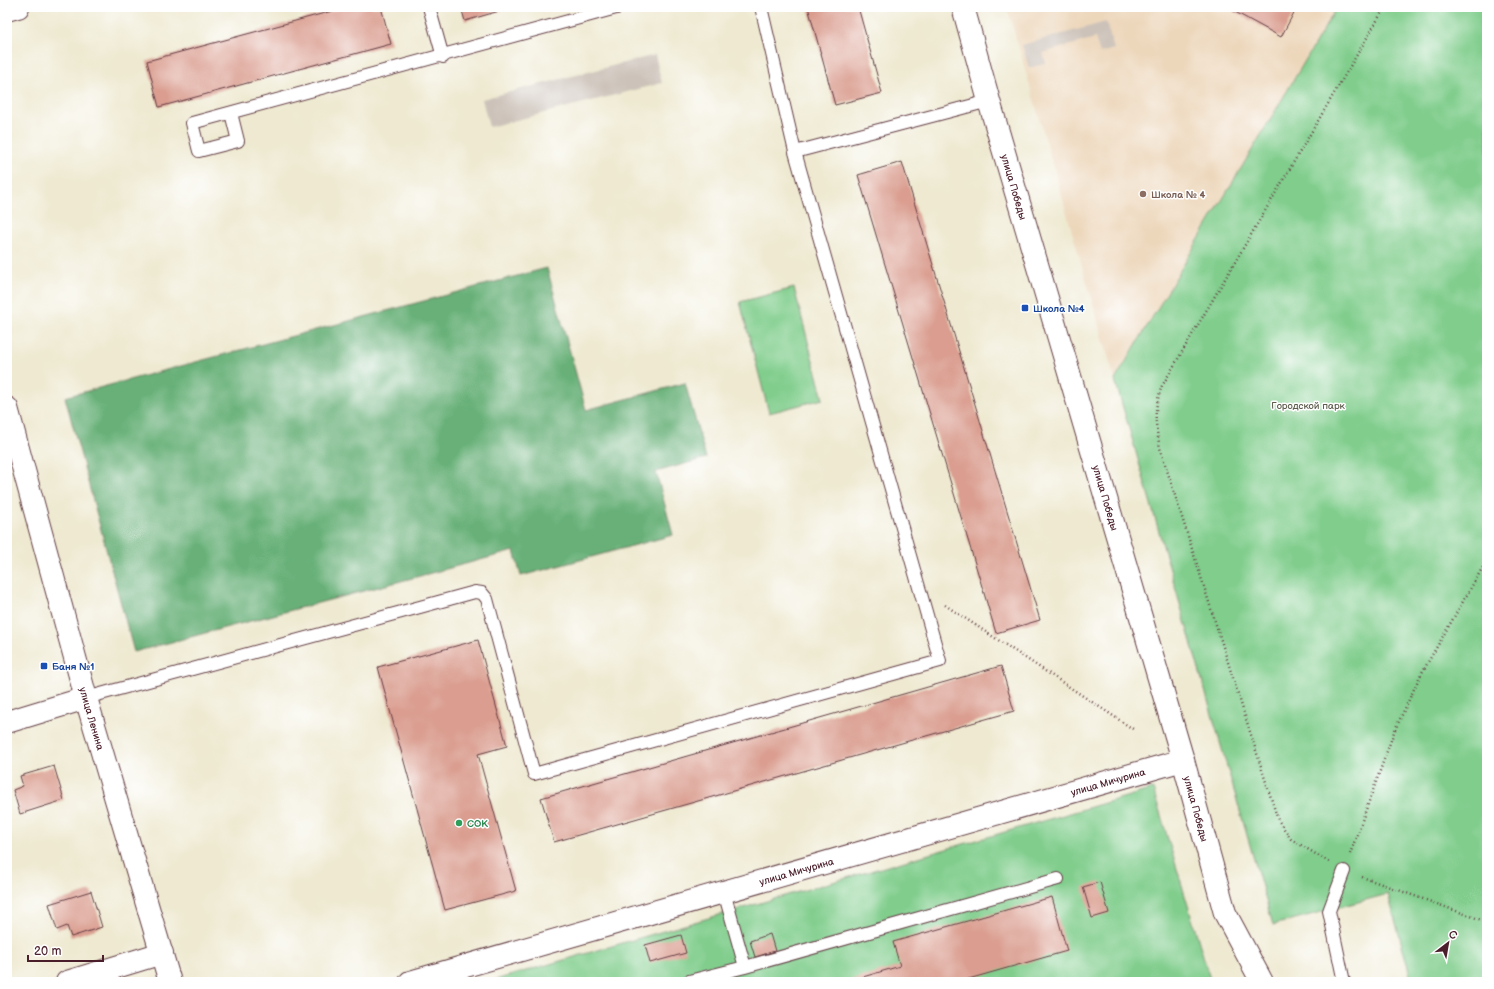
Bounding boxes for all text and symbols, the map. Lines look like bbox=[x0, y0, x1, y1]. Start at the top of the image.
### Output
street label: улица Победы bbox=[998, 153, 1029, 221]
marker: Школа № 4 bbox=[1138, 189, 1148, 199]
place label: Школа № 4 bbox=[1151, 189, 1206, 201]
marker: Школа №4 bbox=[1020, 303, 1030, 313]
place label: Школа №4 bbox=[1033, 303, 1085, 315]
park label: Городской парк bbox=[1271, 400, 1346, 412]
street label: улица Победы bbox=[1090, 464, 1120, 532]
marker: Баня №1 bbox=[39, 661, 49, 671]
place label: Баня №1 bbox=[52, 661, 94, 673]
street label: улица Ленина bbox=[76, 686, 106, 752]
street label: улица Мичурина bbox=[1069, 766, 1147, 799]
street label: улица Победы bbox=[1181, 775, 1210, 843]
marker: СОК bbox=[454, 818, 464, 828]
place label: СОК bbox=[467, 818, 488, 830]
street label: улица Мичурина bbox=[758, 856, 835, 888]
north arrow bbox=[1428, 923, 1468, 963]
text: С bbox=[1446, 927, 1460, 943]
scale bar bbox=[28, 937, 103, 963]
text: 20 m bbox=[34, 944, 61, 959]

